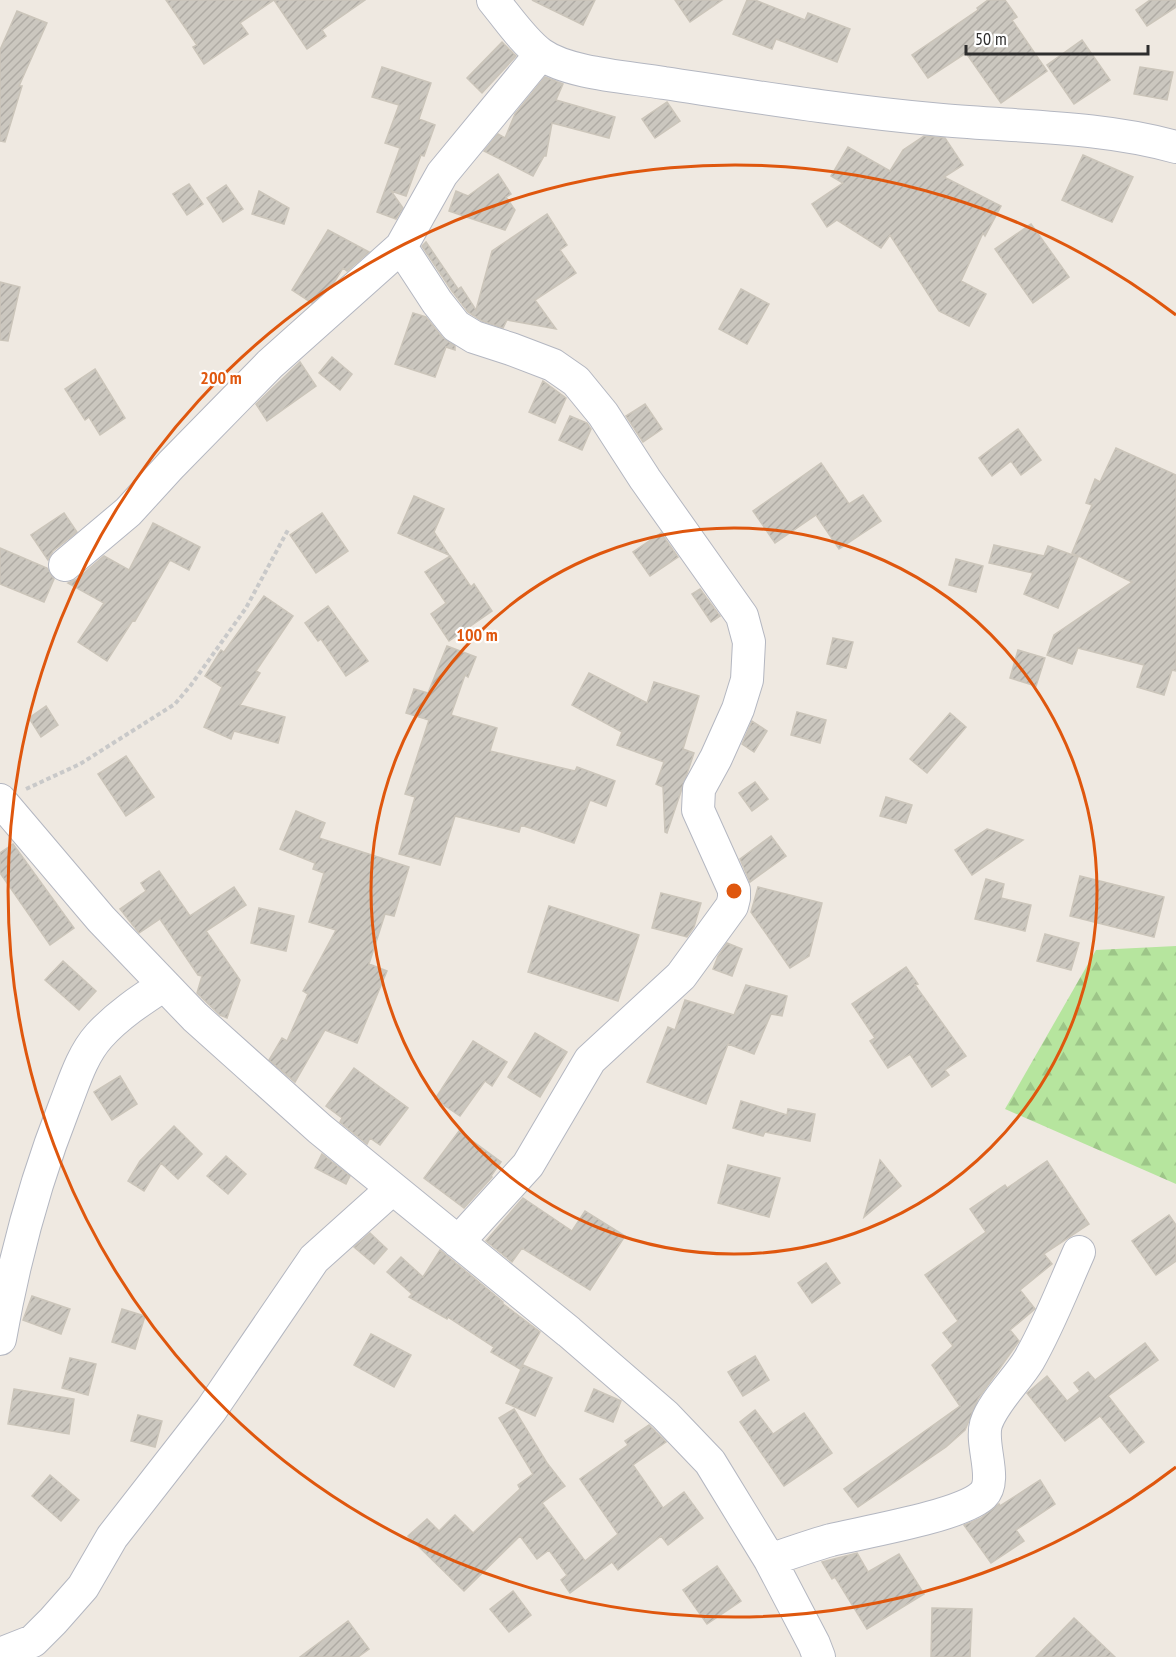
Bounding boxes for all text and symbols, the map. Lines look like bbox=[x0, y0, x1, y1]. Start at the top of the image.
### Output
scale bar bbox=[966, 18, 1148, 56]
text: 50 m bbox=[975, 27, 1007, 50]
text: 200 m bbox=[200, 366, 242, 389]
text: 100 m bbox=[456, 623, 498, 646]
centre of rings bbox=[724, 881, 744, 901]

